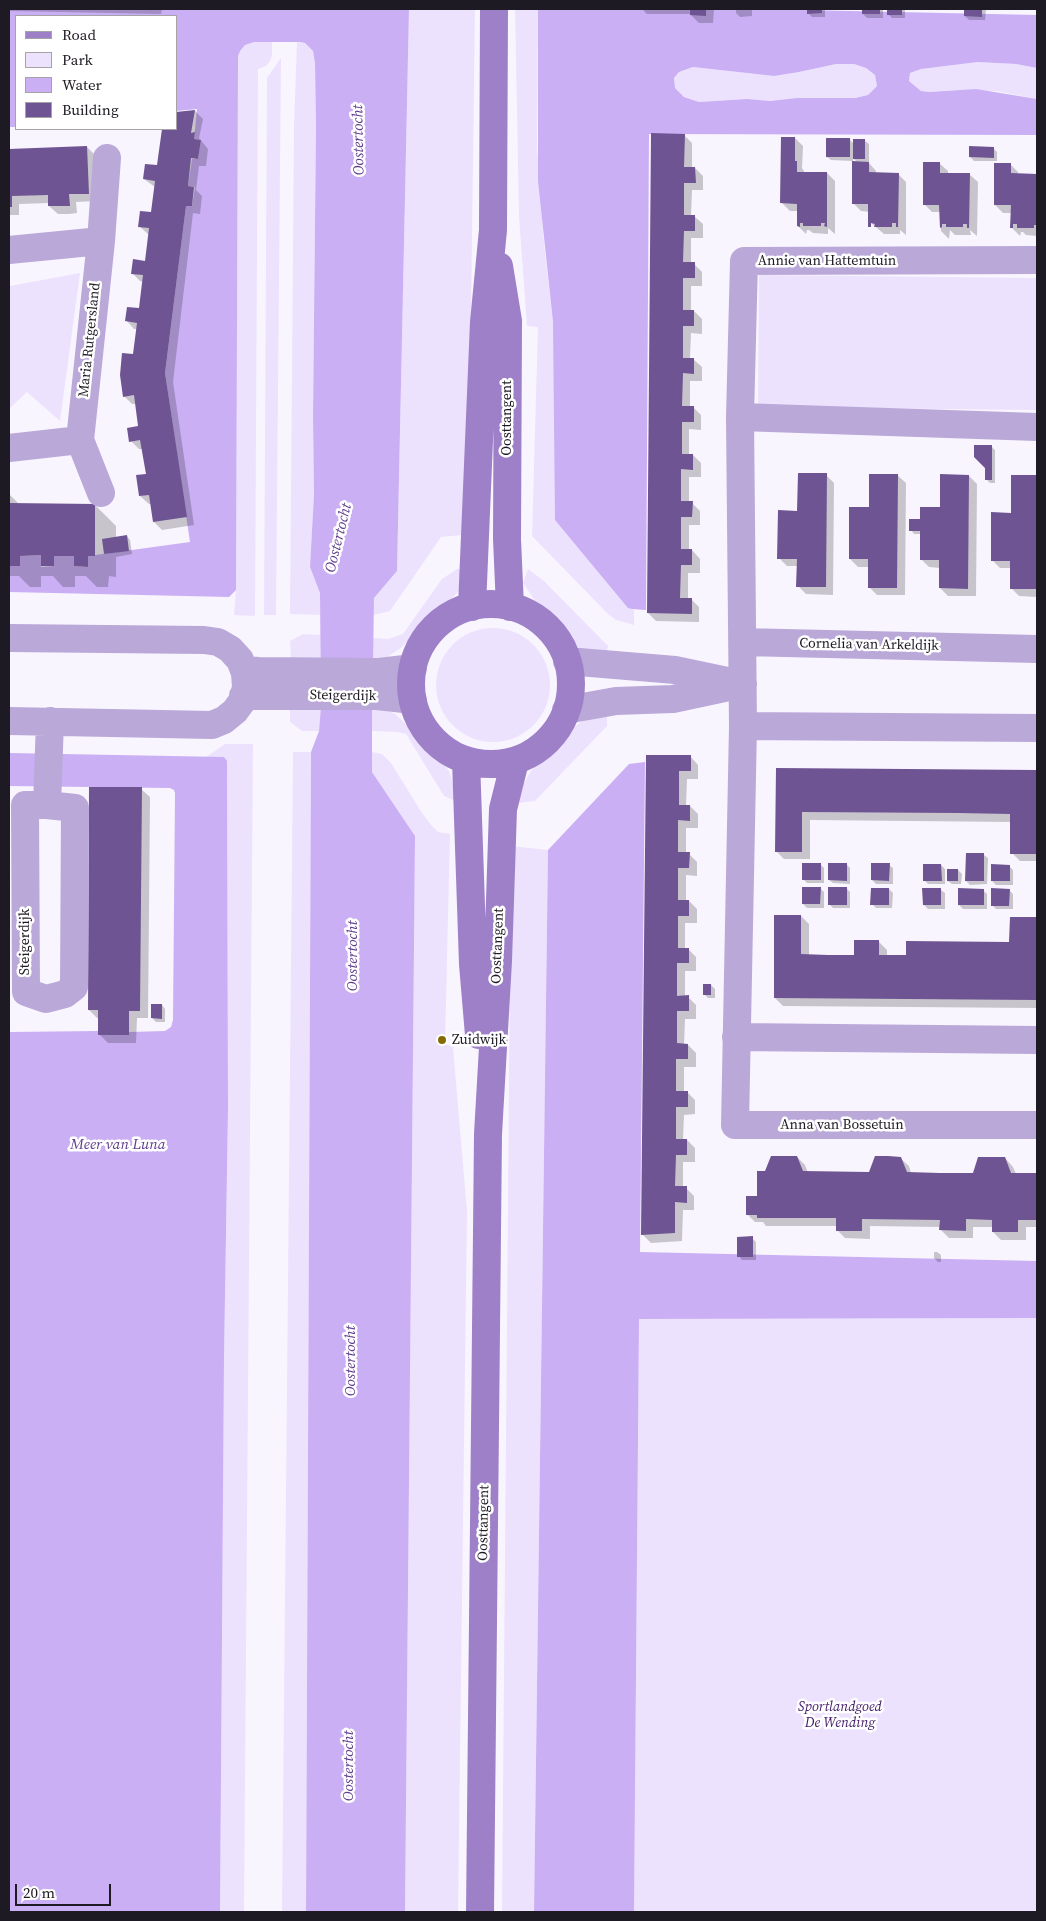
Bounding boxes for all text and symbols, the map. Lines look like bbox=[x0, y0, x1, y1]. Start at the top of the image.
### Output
legend bbox=[15, 15, 178, 130]
text: Road bbox=[62, 24, 96, 45]
text: Park bbox=[62, 49, 93, 70]
text: Water bbox=[62, 74, 102, 95]
text: Building bbox=[62, 99, 119, 120]
water label: Oostertocht bbox=[349, 104, 369, 176]
street label: Annie van Hattemtuin bbox=[758, 253, 896, 269]
street label: Maria Rutgersland bbox=[76, 282, 104, 398]
street label: Oosttangent bbox=[499, 380, 515, 456]
water label: Oostertocht bbox=[322, 502, 356, 574]
street label: Cornelia van Arkeldijk bbox=[799, 635, 939, 655]
street label: Steigerdijk bbox=[310, 687, 376, 705]
street label: Oosttangent bbox=[488, 908, 508, 984]
street label: Steigerdijk bbox=[17, 909, 33, 975]
water label: Oostertocht bbox=[344, 921, 362, 991]
place label: Zuidwijk bbox=[452, 1032, 506, 1048]
marker: Zuidwijk bbox=[436, 1034, 448, 1046]
street label: Anna van Bossetuin bbox=[780, 1117, 904, 1133]
water label: Meer van Luna bbox=[70, 1136, 166, 1154]
water label: Oostertocht bbox=[342, 1326, 360, 1396]
street label: Oosttangent bbox=[475, 1485, 493, 1561]
park label: Sportlandgoed De Wending bbox=[798, 1699, 882, 1731]
water label: Oostertocht bbox=[340, 1731, 358, 1801]
scale bar bbox=[18, 1874, 114, 1906]
text: 20 m bbox=[23, 1882, 55, 1903]

